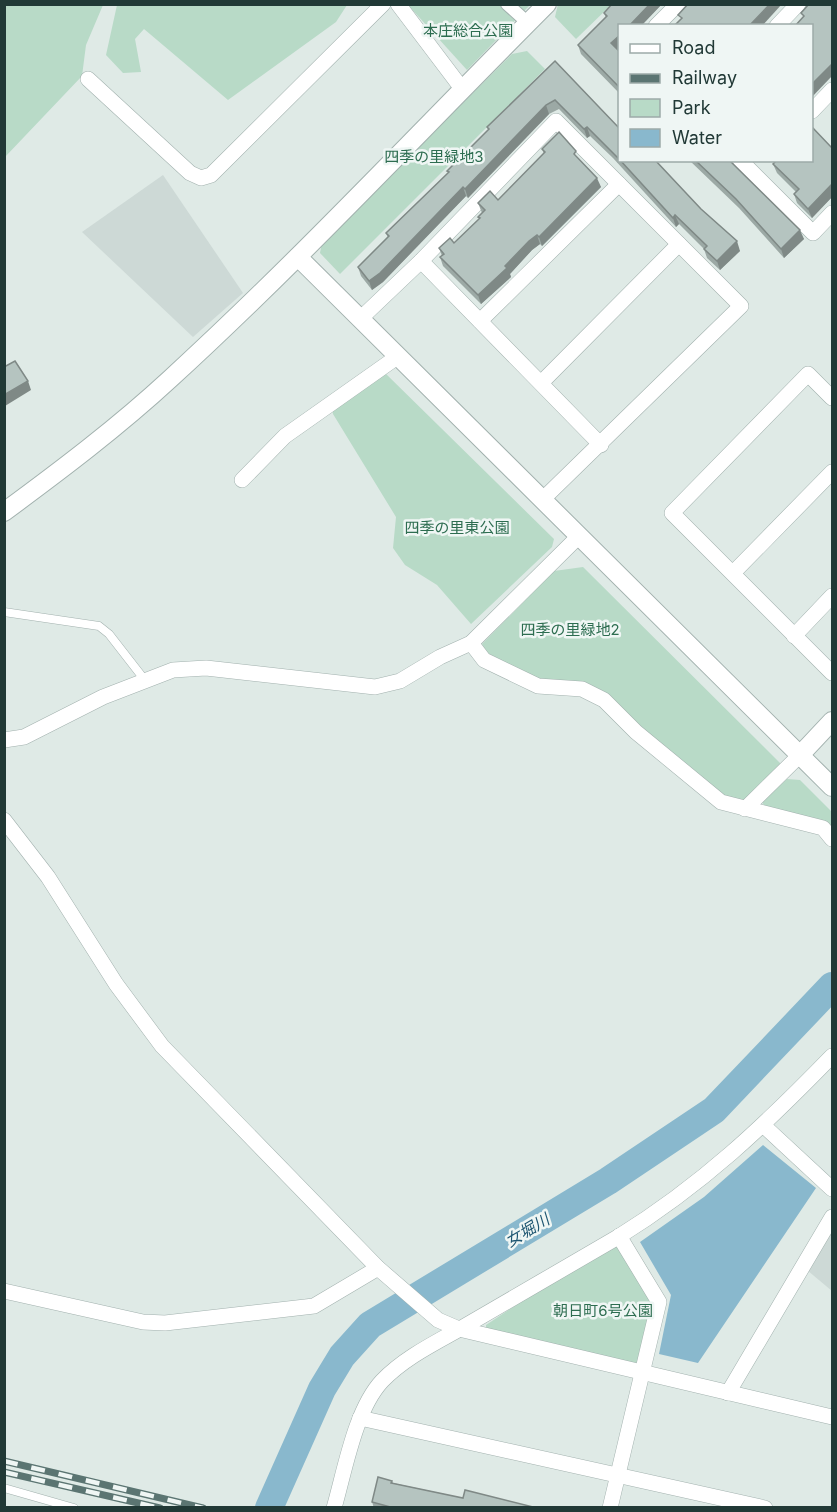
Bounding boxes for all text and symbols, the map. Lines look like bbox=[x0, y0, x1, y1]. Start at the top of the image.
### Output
park label: 本庄総合公園 bbox=[423, 21, 513, 40]
legend bbox=[618, 24, 813, 162]
text: Road bbox=[672, 37, 715, 58]
text: Railway bbox=[672, 67, 737, 88]
text: Park bbox=[672, 97, 711, 118]
text: Water bbox=[672, 127, 722, 148]
park label: 四季の里緑地3 bbox=[384, 147, 484, 166]
park label: 四季の里東公園 bbox=[404, 518, 510, 537]
park label: 四季の里緑地2 bbox=[520, 620, 620, 639]
water label: 女堀川 bbox=[501, 1208, 554, 1251]
park label: 朝日町6号公園 bbox=[553, 1301, 653, 1320]

